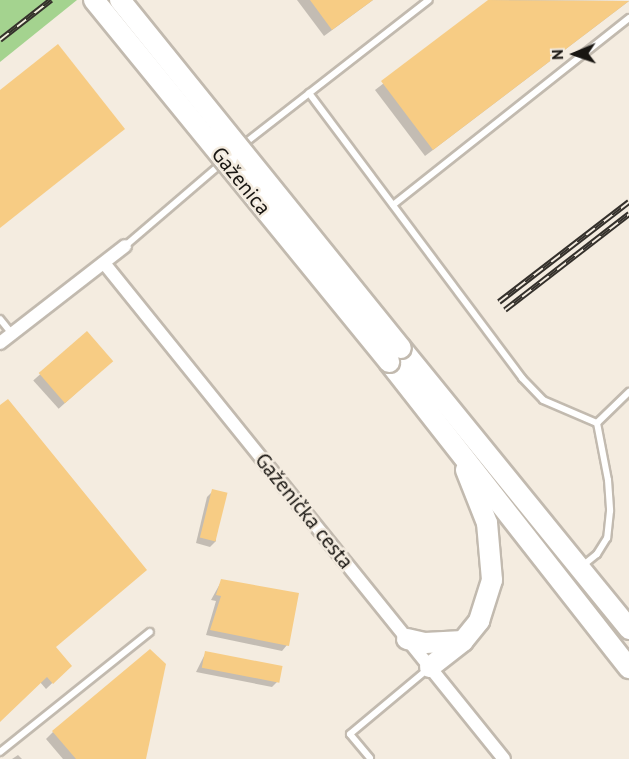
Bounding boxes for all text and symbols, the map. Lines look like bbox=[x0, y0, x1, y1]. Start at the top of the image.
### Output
north arrow bbox=[545, 24, 605, 84]
text: N bbox=[547, 49, 567, 60]
street label: Gaženica bbox=[206, 142, 276, 220]
street label: Gaženička cesta bbox=[250, 448, 358, 574]

